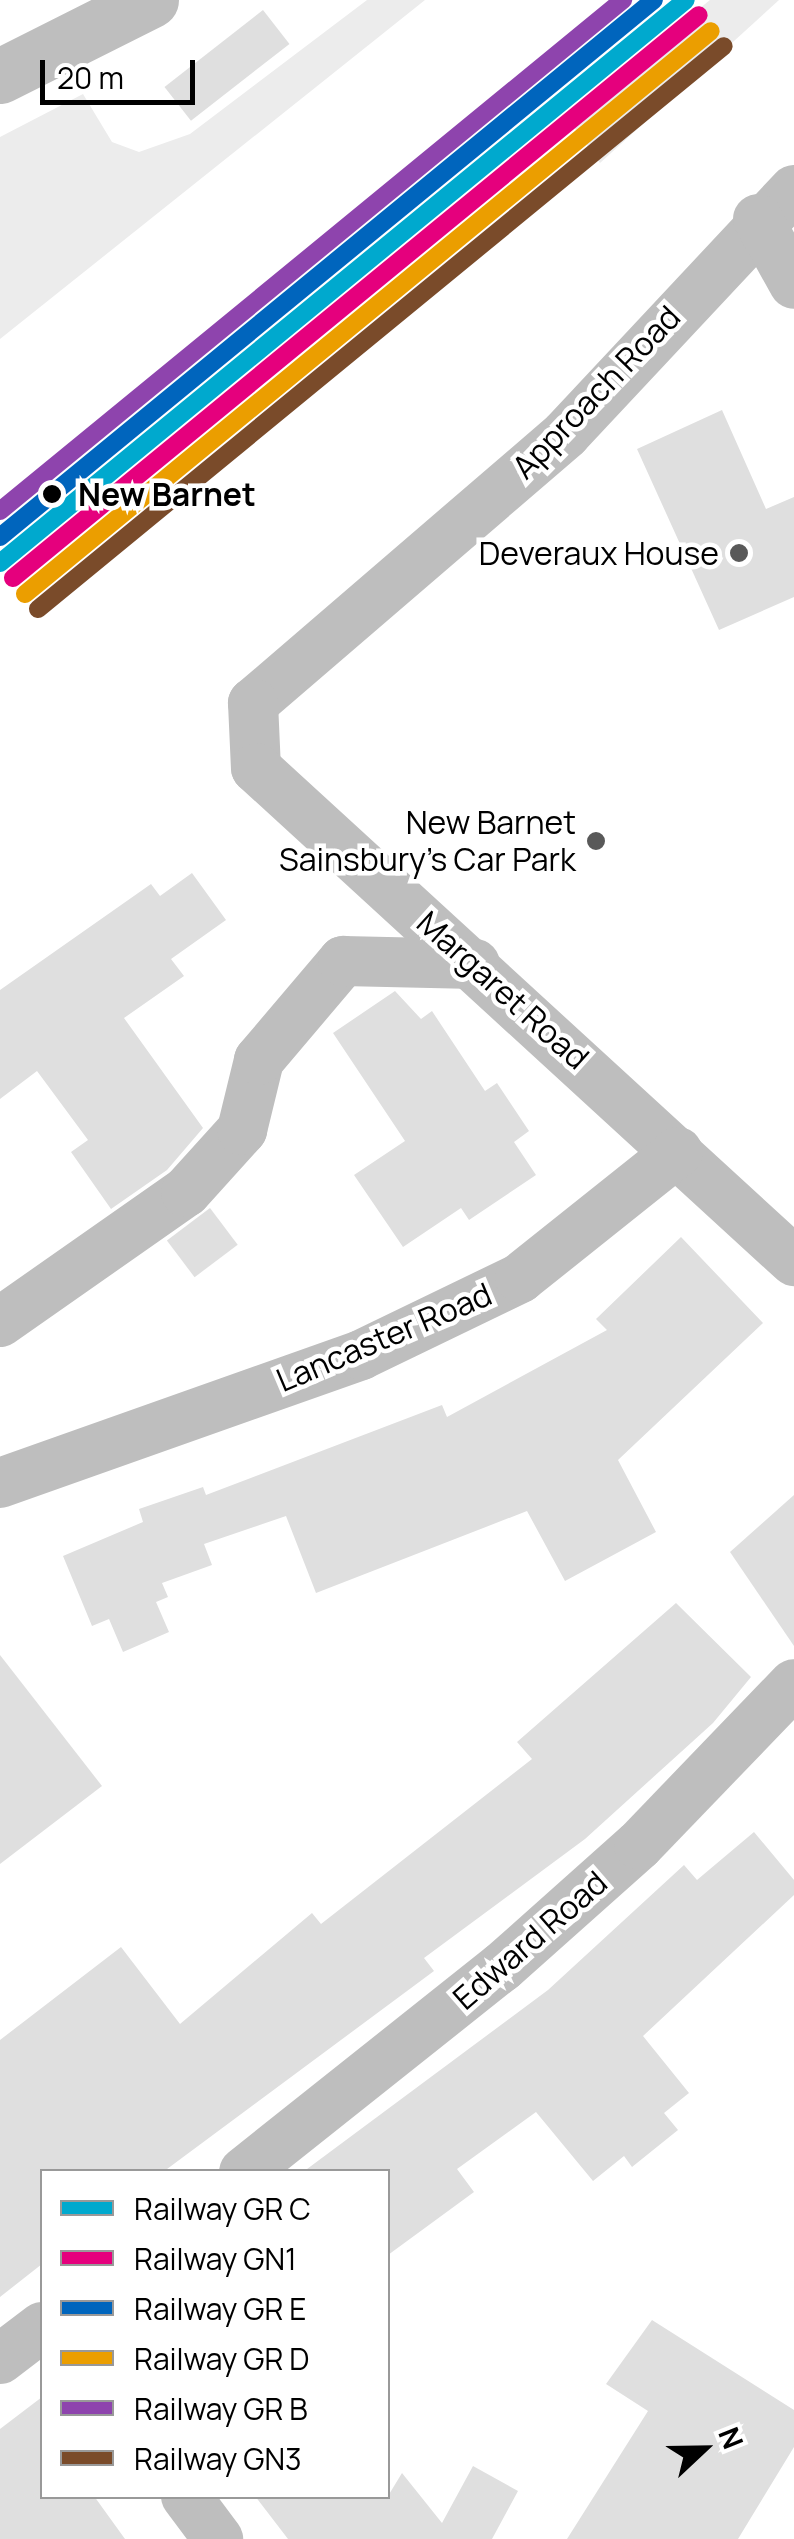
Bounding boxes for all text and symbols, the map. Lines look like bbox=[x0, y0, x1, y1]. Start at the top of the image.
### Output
scale bar bbox=[45, 40, 200, 102]
text: 20 m bbox=[57, 57, 124, 98]
street label: Approach Road bbox=[504, 298, 688, 486]
place label: New Barnet bbox=[78, 475, 256, 513]
marker: New Barnet bbox=[35, 477, 69, 511]
place label: Deveraux House bbox=[479, 534, 719, 572]
marker: Deveraux House bbox=[728, 542, 750, 564]
place label: New Barnet Sainsbury's Car Park bbox=[279, 804, 576, 879]
marker: New Barnet Sainsbury's Car Park bbox=[585, 830, 607, 852]
street label: Margaret Road bbox=[409, 903, 597, 1077]
street label: Lancaster Road bbox=[271, 1274, 497, 1400]
street label: Edward Road bbox=[445, 1863, 615, 2017]
legend bbox=[40, 2169, 390, 2499]
text: Railway GR C bbox=[134, 2188, 311, 2229]
text: Railway GN1 bbox=[134, 2238, 297, 2279]
text: Railway GR E bbox=[134, 2288, 306, 2329]
text: Railway GR D bbox=[134, 2338, 310, 2379]
text: Railway GR B bbox=[134, 2388, 308, 2429]
north arrow bbox=[654, 2399, 754, 2499]
text: N bbox=[710, 2421, 753, 2454]
text: Railway GN3 bbox=[134, 2438, 302, 2479]

